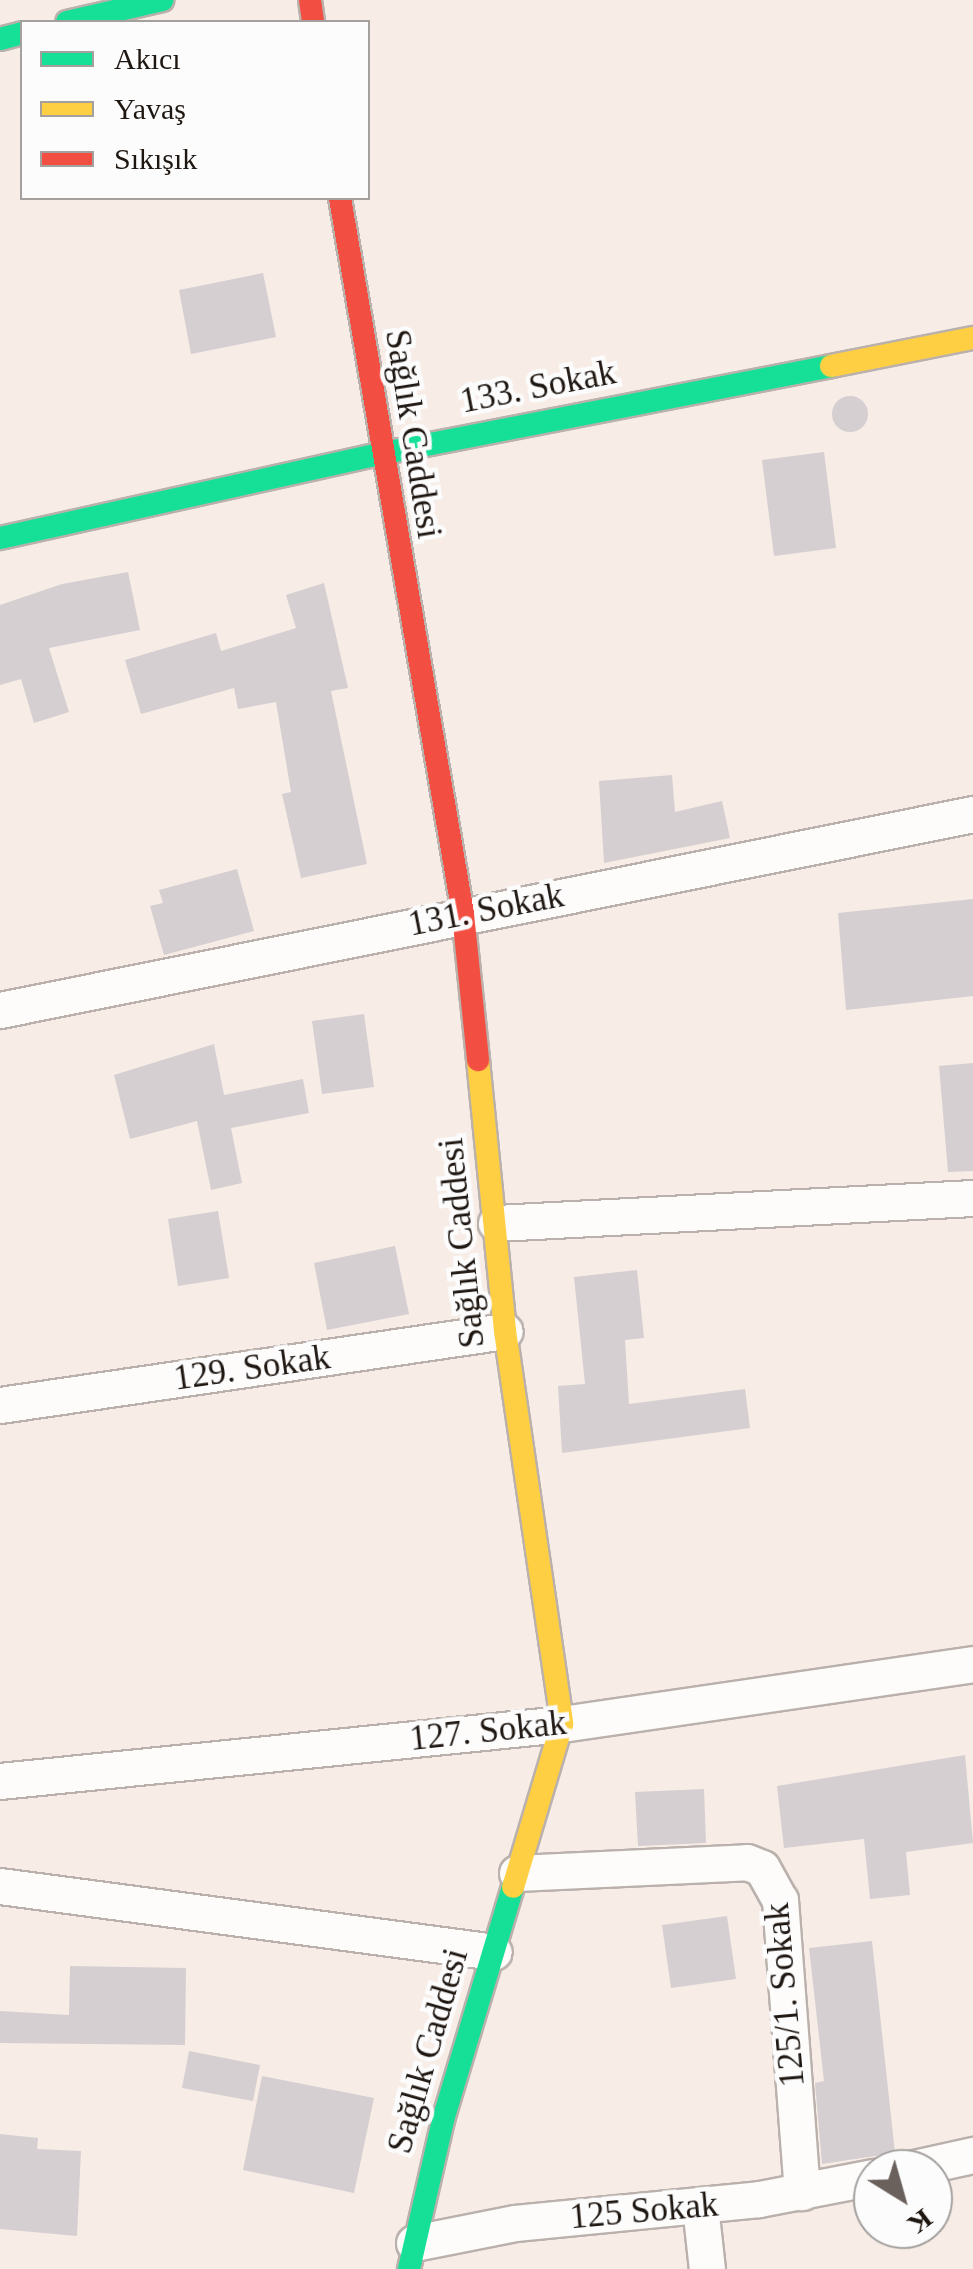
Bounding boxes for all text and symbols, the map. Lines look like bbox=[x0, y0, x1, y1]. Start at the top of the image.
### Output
legend bbox=[20, 20, 370, 200]
text: Akıcı bbox=[114, 42, 181, 75]
text: Yavaş bbox=[114, 92, 186, 125]
text: Sıkışık bbox=[114, 142, 197, 175]
street label: Sağlık Caddesi bbox=[376, 327, 450, 541]
street label: 133. Sokak bbox=[457, 351, 619, 423]
street label: 131. Sokak bbox=[405, 874, 567, 946]
street label: Sağlık Caddesi bbox=[430, 1136, 494, 1350]
street label: 129. Sokak bbox=[171, 1336, 333, 1400]
street label: 127. Sokak bbox=[407, 1702, 569, 1760]
street label: 125/1. Sokak bbox=[756, 1901, 814, 2089]
street label: Sağlık Caddesi bbox=[379, 1944, 477, 2158]
north arrow bbox=[853, 2149, 953, 2249]
street label: 125 Sokak bbox=[568, 2184, 720, 2238]
text: K bbox=[902, 2203, 938, 2241]

